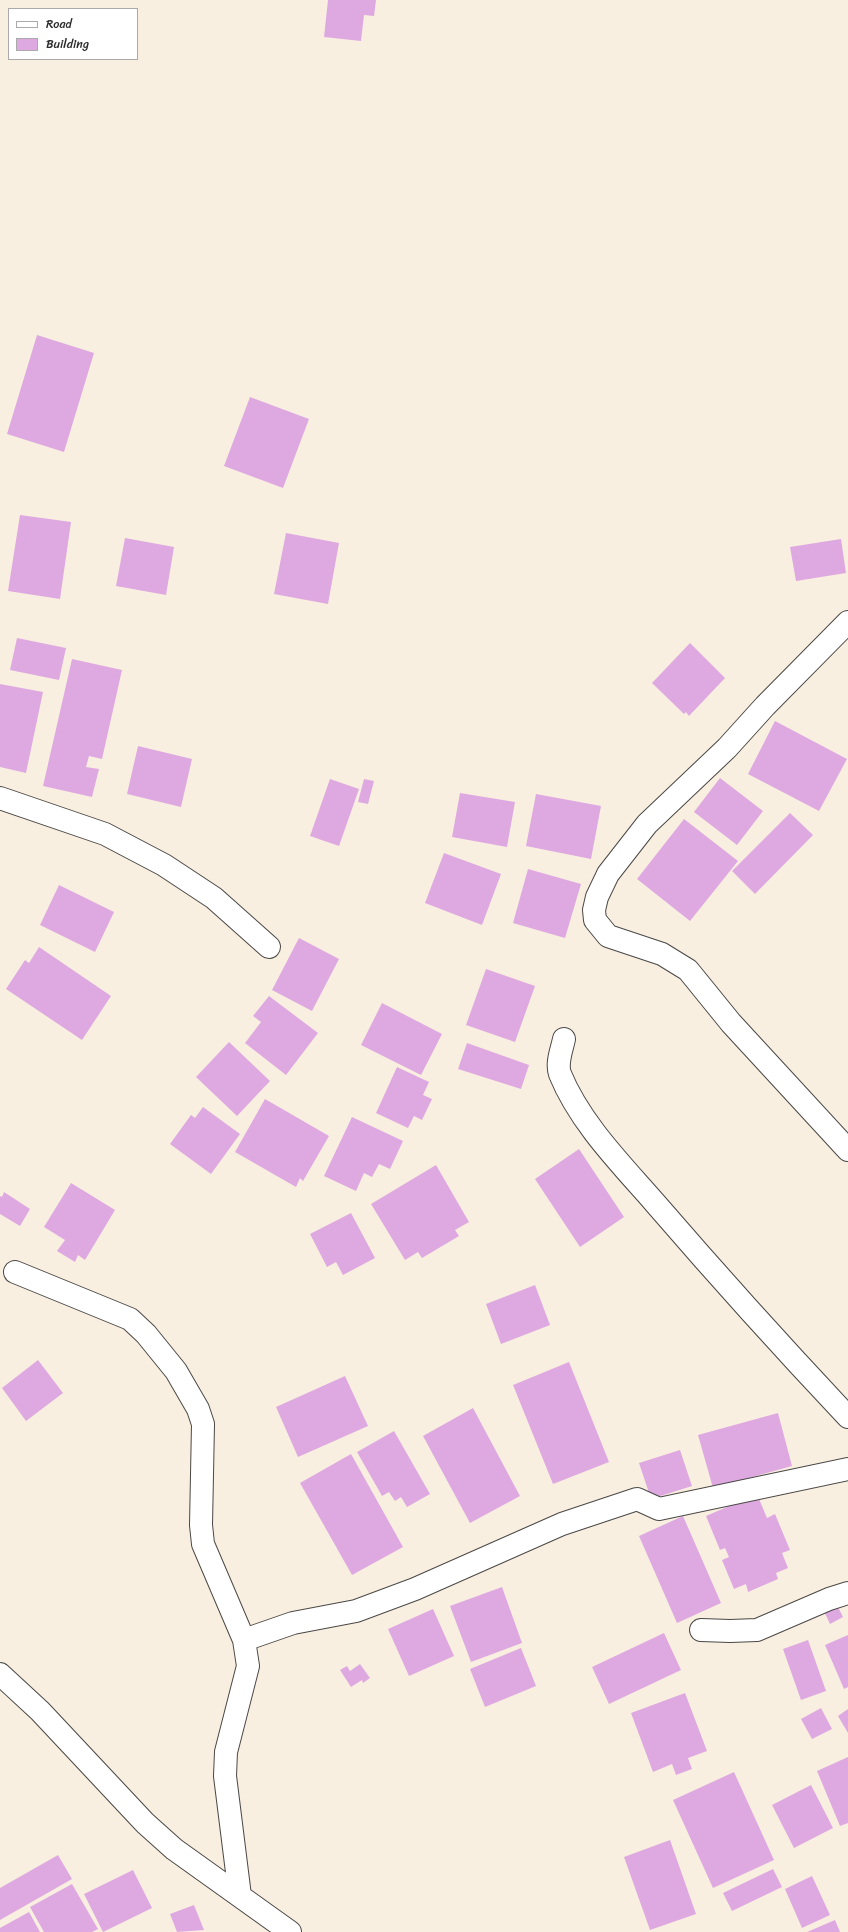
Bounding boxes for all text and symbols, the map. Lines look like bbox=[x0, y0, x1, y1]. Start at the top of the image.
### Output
legend bbox=[8, 8, 138, 60]
text: Road bbox=[46, 13, 72, 35]
text: Building bbox=[46, 33, 89, 55]

